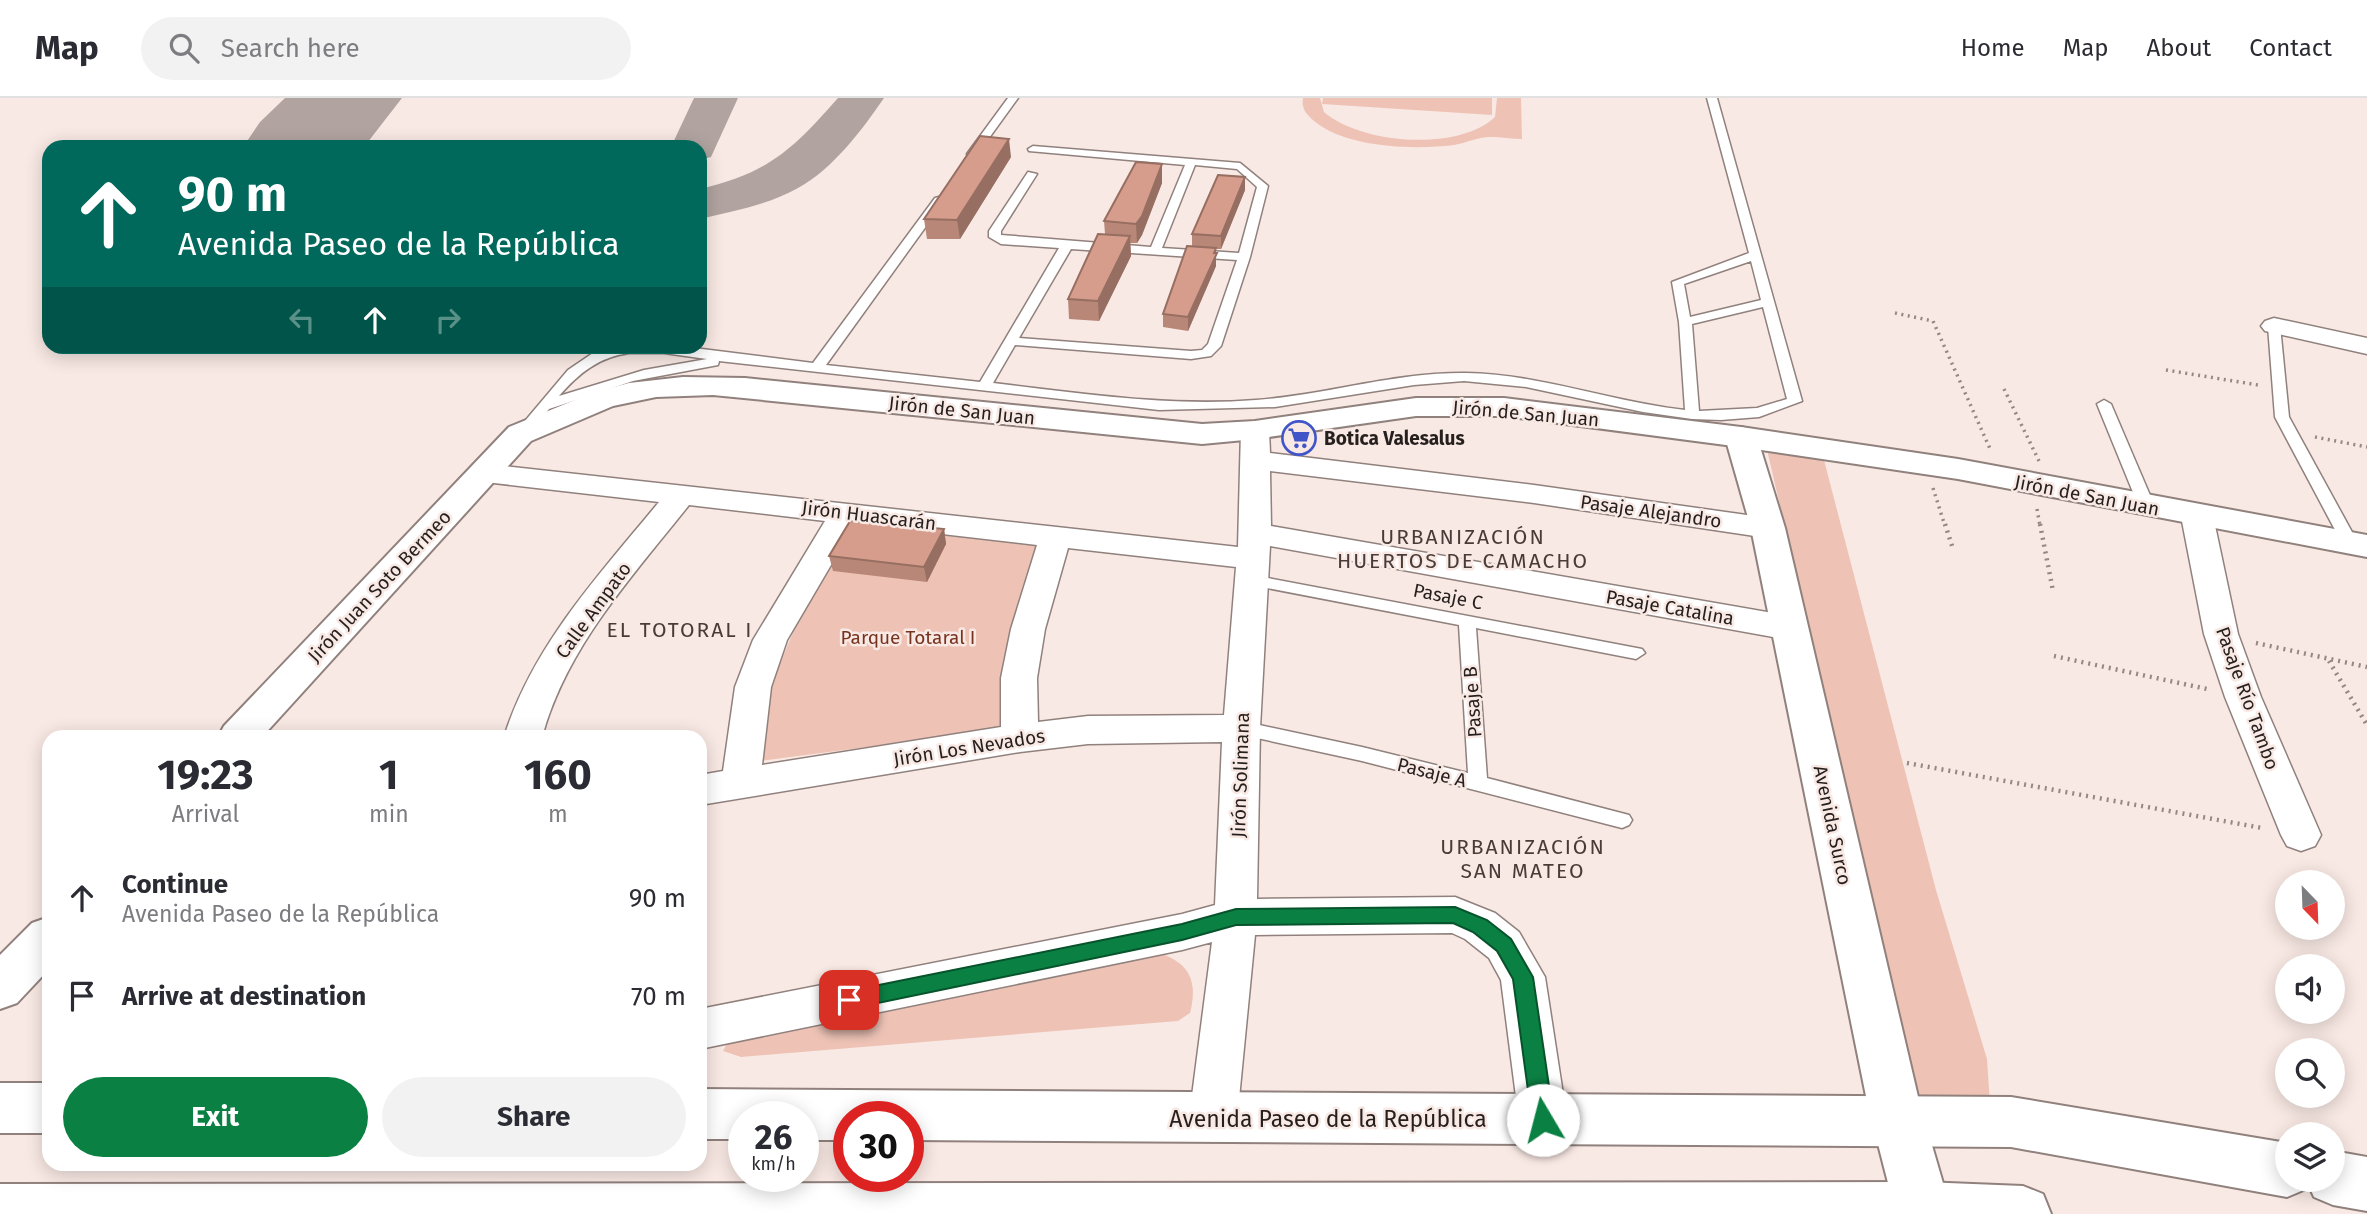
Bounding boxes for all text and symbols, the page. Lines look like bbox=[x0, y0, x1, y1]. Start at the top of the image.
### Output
search box bbox=[141, 17, 631, 80]
text: Map bbox=[35, 28, 99, 68]
icon: search bbox=[165, 29, 203, 67]
text: Search here bbox=[221, 33, 360, 64]
text: Home bbox=[1961, 34, 2025, 62]
text: Map bbox=[2063, 34, 2109, 62]
text: About bbox=[2147, 34, 2211, 62]
text: Contact bbox=[2249, 34, 2332, 62]
text: 90 m bbox=[178, 165, 287, 224]
icon: ahead bbox=[63, 168, 154, 259]
text: Avenida Paseo de la República bbox=[178, 225, 620, 263]
icon: left bbox=[283, 301, 321, 339]
icon: ahead bbox=[356, 301, 394, 339]
icon: right bbox=[429, 301, 467, 339]
street label: Jirón de San Juan bbox=[888, 391, 1036, 430]
street label: Jirón de San Juan bbox=[1452, 396, 1600, 431]
supermarket icon: Botica Valesalus bbox=[1280, 419, 1318, 457]
place label: Botica Valesalus bbox=[1324, 427, 1465, 450]
street label: Jirón de San Juan bbox=[2012, 470, 2161, 521]
street label: Pasaje Alejandro bbox=[1579, 490, 1723, 533]
street label: Jirón Huascarán bbox=[800, 496, 938, 535]
street label: Jirón Juan Soto Bermeo bbox=[303, 505, 456, 667]
district label: URBANIZACIÓN HUERTOS DE CAMACHO bbox=[1337, 524, 1589, 574]
street label: Calle Ampato bbox=[551, 558, 636, 663]
street label: Pasaje C bbox=[1411, 578, 1485, 615]
street label: Pasaje Catalina bbox=[1604, 585, 1736, 630]
district label: EL TOTORAL I bbox=[607, 617, 753, 643]
street label: Pasaje Río Tambo bbox=[2211, 624, 2284, 773]
park label: Parque Totaral I bbox=[841, 626, 975, 649]
street label: Pasaje B bbox=[1459, 666, 1486, 738]
street label: Jirón Solimana bbox=[1227, 712, 1254, 838]
street label: Jirón Los Nevados bbox=[892, 724, 1047, 771]
text: 19:23 bbox=[157, 750, 254, 800]
text: 1 bbox=[379, 750, 399, 800]
text: 160 bbox=[524, 750, 592, 800]
street label: Pasaje A bbox=[1395, 753, 1469, 792]
street label: Avenida Surco bbox=[1809, 763, 1856, 887]
text: Arrival bbox=[172, 800, 239, 828]
text: min bbox=[369, 800, 409, 828]
text: m bbox=[548, 800, 568, 828]
district label: URBANIZACIÓN SAN MATEO bbox=[1440, 834, 1606, 884]
text: Continue bbox=[122, 869, 228, 900]
north arrow bbox=[2275, 870, 2345, 940]
map controls bbox=[2275, 870, 2345, 1192]
icon: ahead bbox=[63, 879, 101, 917]
text: 90 m bbox=[629, 883, 686, 914]
text: Avenida Paseo de la República bbox=[122, 900, 439, 928]
button: sound bbox=[2275, 954, 2345, 1024]
pin bbox=[819, 970, 879, 1030]
icon: arrive bbox=[63, 977, 101, 1015]
text: Arrive at destination bbox=[122, 981, 366, 1012]
text: 70 m bbox=[631, 981, 686, 1012]
icon: arrive bbox=[830, 981, 868, 1019]
button: search bbox=[2275, 1038, 2345, 1108]
button: Exit bbox=[63, 1077, 368, 1157]
button: Share bbox=[382, 1077, 686, 1157]
position arrow bbox=[1506, 1083, 1580, 1157]
speed limit sign: 30 bbox=[833, 1101, 924, 1192]
street label: Avenida Paseo de la República bbox=[1169, 1105, 1487, 1133]
text: 26 bbox=[755, 1116, 792, 1158]
button: layers bbox=[2275, 1122, 2345, 1192]
text: km/h bbox=[751, 1153, 796, 1175]

